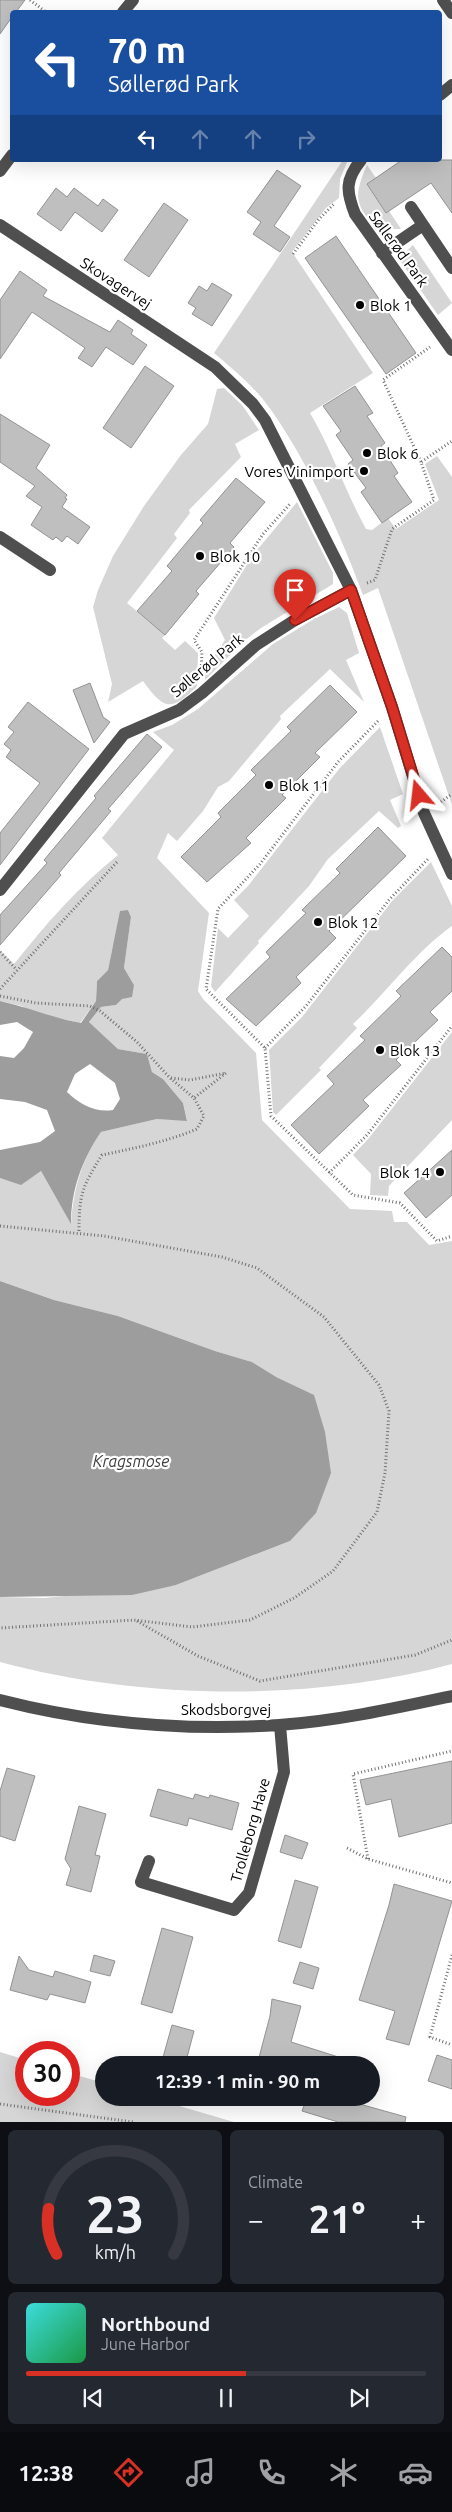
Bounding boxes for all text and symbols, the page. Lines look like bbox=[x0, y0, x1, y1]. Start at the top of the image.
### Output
icon: left bbox=[25, 30, 90, 95]
text: 70 m bbox=[108, 30, 186, 70]
text: Søllerød Park bbox=[108, 71, 239, 96]
icon: left bbox=[133, 125, 161, 153]
icon: ahead bbox=[186, 125, 214, 153]
icon: ahead bbox=[239, 125, 267, 153]
icon: right bbox=[292, 125, 320, 153]
street label: Søllerød Park bbox=[366, 208, 432, 290]
street label: Skovagervej bbox=[77, 254, 155, 312]
place label: Blok 1 bbox=[370, 297, 412, 314]
marker: Blok 1 bbox=[354, 299, 366, 311]
place label: Blok 6 bbox=[377, 445, 419, 462]
marker: Blok 6 bbox=[361, 447, 373, 459]
place label: Vores Vinimport bbox=[244, 463, 354, 480]
marker: Vores Vinimport bbox=[358, 465, 370, 477]
place label: Blok 10 bbox=[210, 548, 260, 565]
marker: Blok 10 bbox=[194, 550, 206, 562]
pin bbox=[274, 569, 316, 620]
icon: arrive bbox=[281, 576, 309, 604]
street label: Søllerød Park bbox=[167, 630, 247, 700]
position arrow bbox=[392, 768, 444, 820]
place label: Blok 11 bbox=[279, 777, 329, 794]
marker: Blok 11 bbox=[263, 779, 275, 791]
place label: Blok 12 bbox=[328, 914, 378, 931]
marker: Blok 12 bbox=[312, 916, 324, 928]
place label: Blok 13 bbox=[390, 1042, 440, 1059]
marker: Blok 13 bbox=[374, 1044, 386, 1056]
place label: Blok 14 bbox=[380, 1164, 430, 1181]
marker: Blok 14 bbox=[434, 1166, 446, 1178]
water label: Kragsmose bbox=[93, 1452, 169, 1470]
street label: Skodsborgvej bbox=[181, 1701, 271, 1718]
street label: Trolleborg Have bbox=[227, 1776, 273, 1884]
speed limit sign: 30 bbox=[15, 2041, 80, 2106]
text: 12:39 · 1 min · 90 m bbox=[155, 2070, 320, 2092]
text: Climate bbox=[248, 2173, 303, 2191]
text: 23 bbox=[86, 2185, 144, 2243]
text: 21° bbox=[309, 2198, 365, 2240]
text: − bbox=[248, 2204, 264, 2235]
text: + bbox=[410, 2204, 426, 2235]
text: km/h bbox=[94, 2242, 136, 2262]
text: Northbound bbox=[101, 2313, 210, 2335]
text: June Harbor bbox=[101, 2335, 190, 2353]
icon: previous bbox=[79, 2384, 107, 2412]
icon: pause bbox=[212, 2384, 240, 2412]
icon: next bbox=[345, 2384, 373, 2412]
icon: directions bbox=[111, 2455, 146, 2490]
icon: music bbox=[183, 2455, 218, 2490]
icon: phone bbox=[254, 2455, 289, 2490]
icon: climate bbox=[326, 2455, 361, 2490]
icon: car bbox=[398, 2455, 433, 2490]
text: 12:38 bbox=[18, 2460, 74, 2485]

